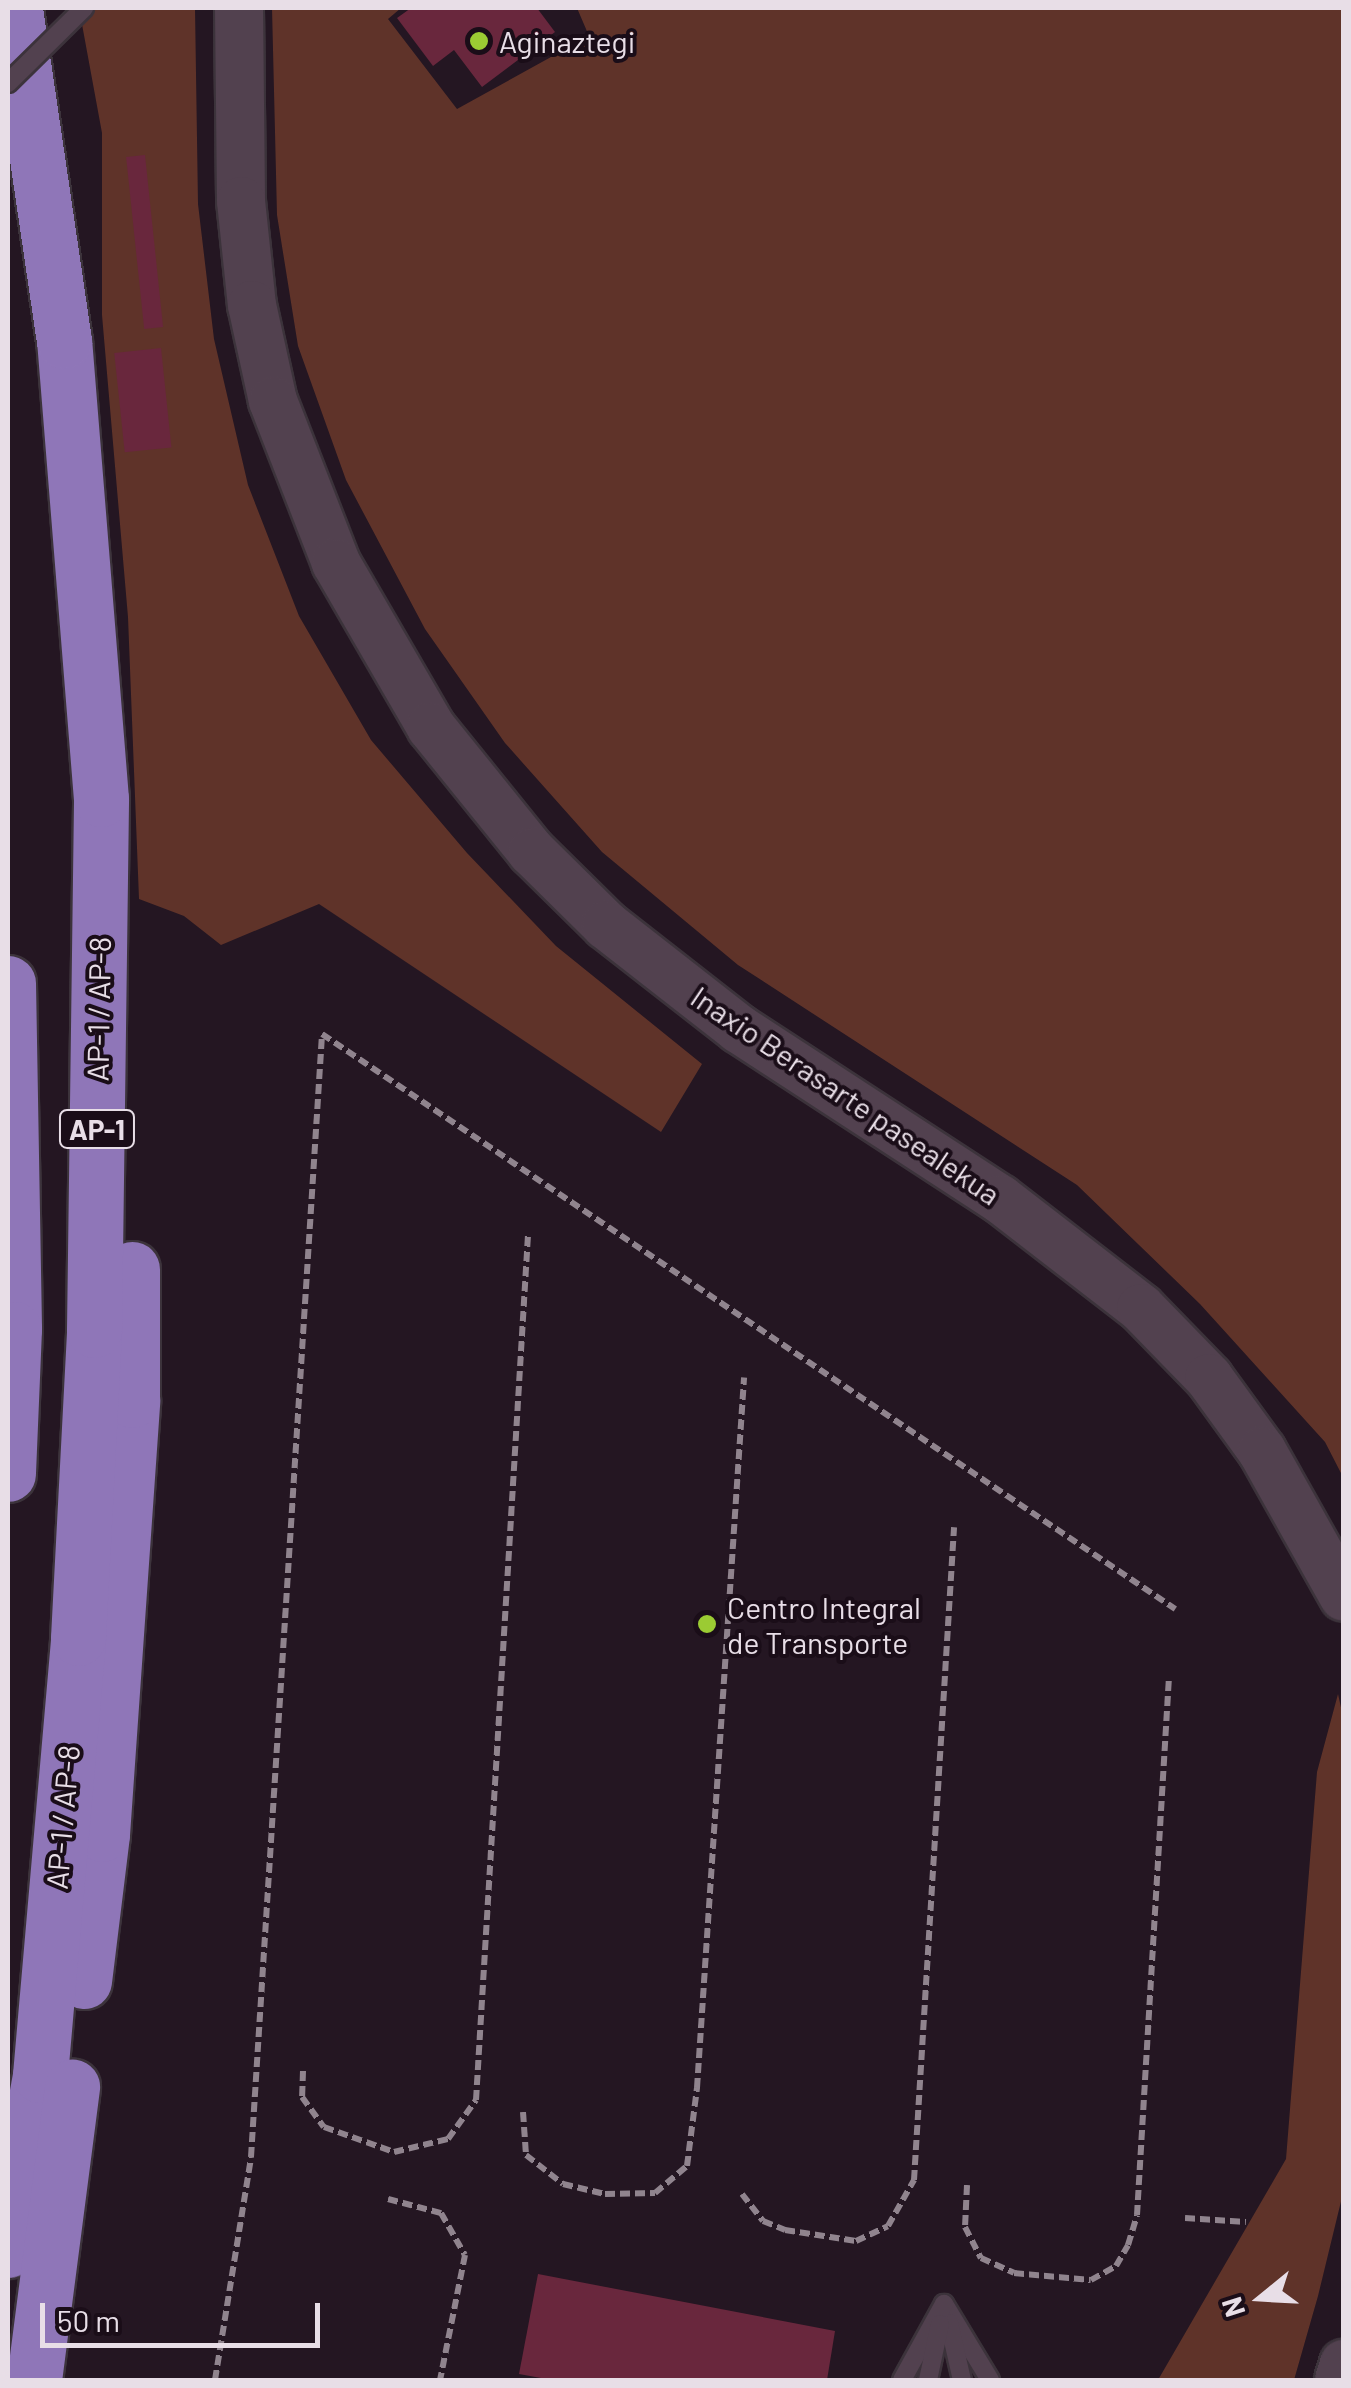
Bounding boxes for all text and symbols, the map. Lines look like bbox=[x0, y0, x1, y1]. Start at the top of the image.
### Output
place label: Aginaztegi bbox=[499, 23, 635, 59]
marker: Aginaztegi bbox=[468, 30, 490, 52]
street label: AP-1 / AP-8 bbox=[79, 936, 117, 1082]
street label: Inaxio Berasarte pasealekua bbox=[685, 978, 1007, 1212]
road number: AP-1 bbox=[57, 1106, 137, 1152]
place label: Centro Integral de Transporte bbox=[727, 1589, 921, 1660]
marker: Centro Integral de Transporte bbox=[696, 1613, 718, 1635]
street label: AP-1 / AP-8 bbox=[38, 1743, 86, 1891]
north arrow bbox=[1211, 2248, 1311, 2348]
scale bar bbox=[45, 2283, 325, 2345]
text: N bbox=[1213, 2293, 1252, 2321]
text: 50 m bbox=[57, 2302, 120, 2338]

